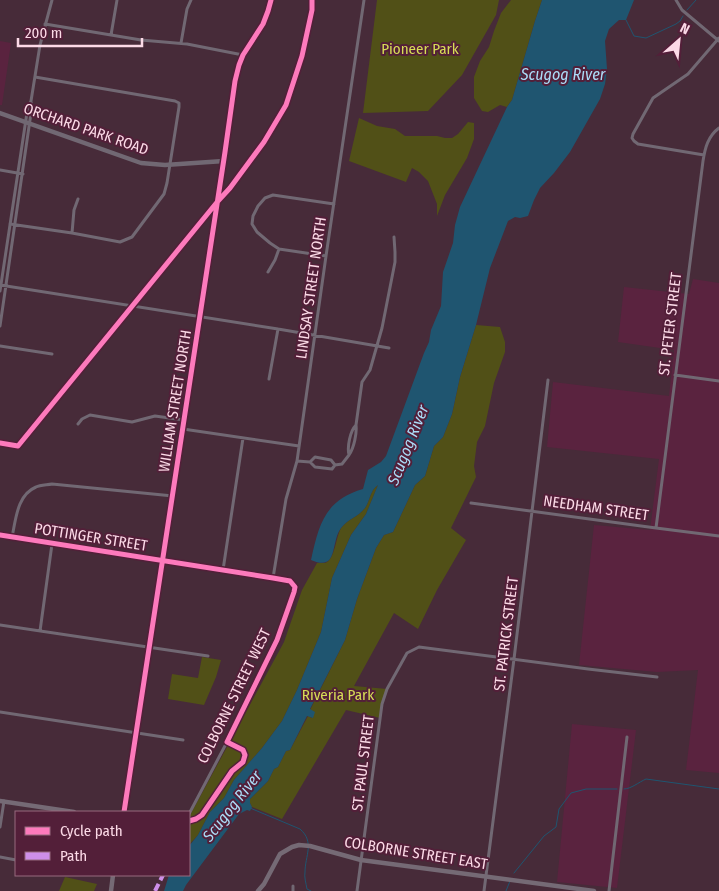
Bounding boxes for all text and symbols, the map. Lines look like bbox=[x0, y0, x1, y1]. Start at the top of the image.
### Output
scale bar bbox=[18, 15, 141, 47]
north arrow bbox=[654, 15, 704, 65]
text: N bbox=[677, 19, 692, 38]
text: 200 m bbox=[25, 24, 62, 42]
park label: Pioneer Park bbox=[381, 40, 459, 58]
water label: Scugog River bbox=[520, 65, 606, 84]
street label: ORCHARD PARK ROAD bbox=[21, 99, 151, 159]
street label: LINDSAY STREET NORTH bbox=[292, 216, 330, 360]
street label: ST. PETER STREET bbox=[655, 271, 685, 377]
street label: WILLIAM STREET NORTH bbox=[155, 329, 195, 473]
water label: Scugog River bbox=[383, 402, 433, 489]
street label: NEEDHAM STREET bbox=[542, 492, 650, 524]
street label: POTTINGER STREET bbox=[33, 519, 149, 555]
street label: ST. PATRICK STREET bbox=[490, 576, 522, 692]
street label: COLBORNE STREET WEST bbox=[194, 626, 275, 766]
park label: Riveria Park bbox=[302, 686, 374, 704]
street label: ST. PAUL STREET bbox=[348, 714, 378, 812]
water label: Scugog River bbox=[198, 766, 266, 846]
legend bbox=[15, 811, 190, 876]
text: Cycle path bbox=[60, 822, 123, 840]
street label: COLBORNE STREET EAST bbox=[343, 833, 489, 873]
text: Path bbox=[60, 847, 87, 865]

